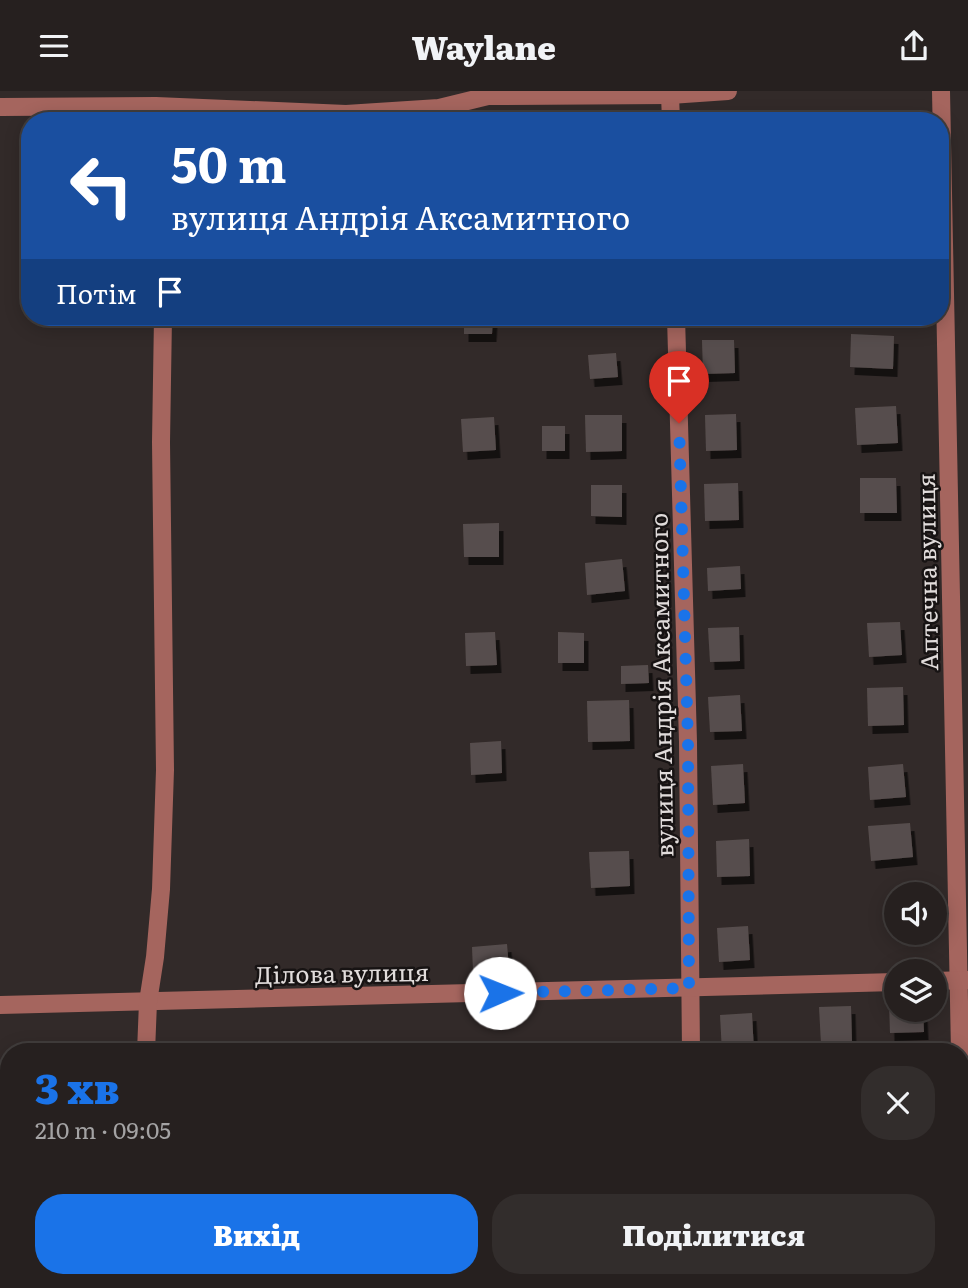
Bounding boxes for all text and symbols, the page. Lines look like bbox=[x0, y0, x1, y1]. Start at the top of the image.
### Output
text: Waylane bbox=[412, 22, 556, 70]
icon: menu bbox=[35, 27, 73, 65]
icon: share bbox=[895, 27, 933, 65]
text: 50 m bbox=[171, 125, 287, 198]
icon: left bbox=[56, 140, 147, 231]
text: вулиця Андрія Аксамитного bbox=[171, 192, 630, 240]
text: Потім bbox=[56, 273, 137, 312]
icon: arrive bbox=[151, 273, 189, 311]
pin bbox=[649, 351, 709, 423]
icon: arrive bbox=[660, 362, 698, 400]
street label: Аптечна вулиця bbox=[907, 473, 945, 671]
street label: вулиця Андрія Аксамитного bbox=[639, 513, 681, 857]
map controls bbox=[884, 882, 947, 1022]
button: sound bbox=[884, 882, 947, 945]
street label: Ділова вулиця bbox=[255, 953, 429, 991]
position arrow bbox=[463, 956, 537, 1030]
button: layers bbox=[884, 959, 947, 1022]
text: 3 хв bbox=[35, 1055, 119, 1117]
button: close bbox=[861, 1066, 935, 1140]
text: 210 m · 09:05 bbox=[35, 1112, 171, 1146]
button: Вихід bbox=[35, 1194, 478, 1274]
button: Поділитися bbox=[492, 1194, 935, 1274]

